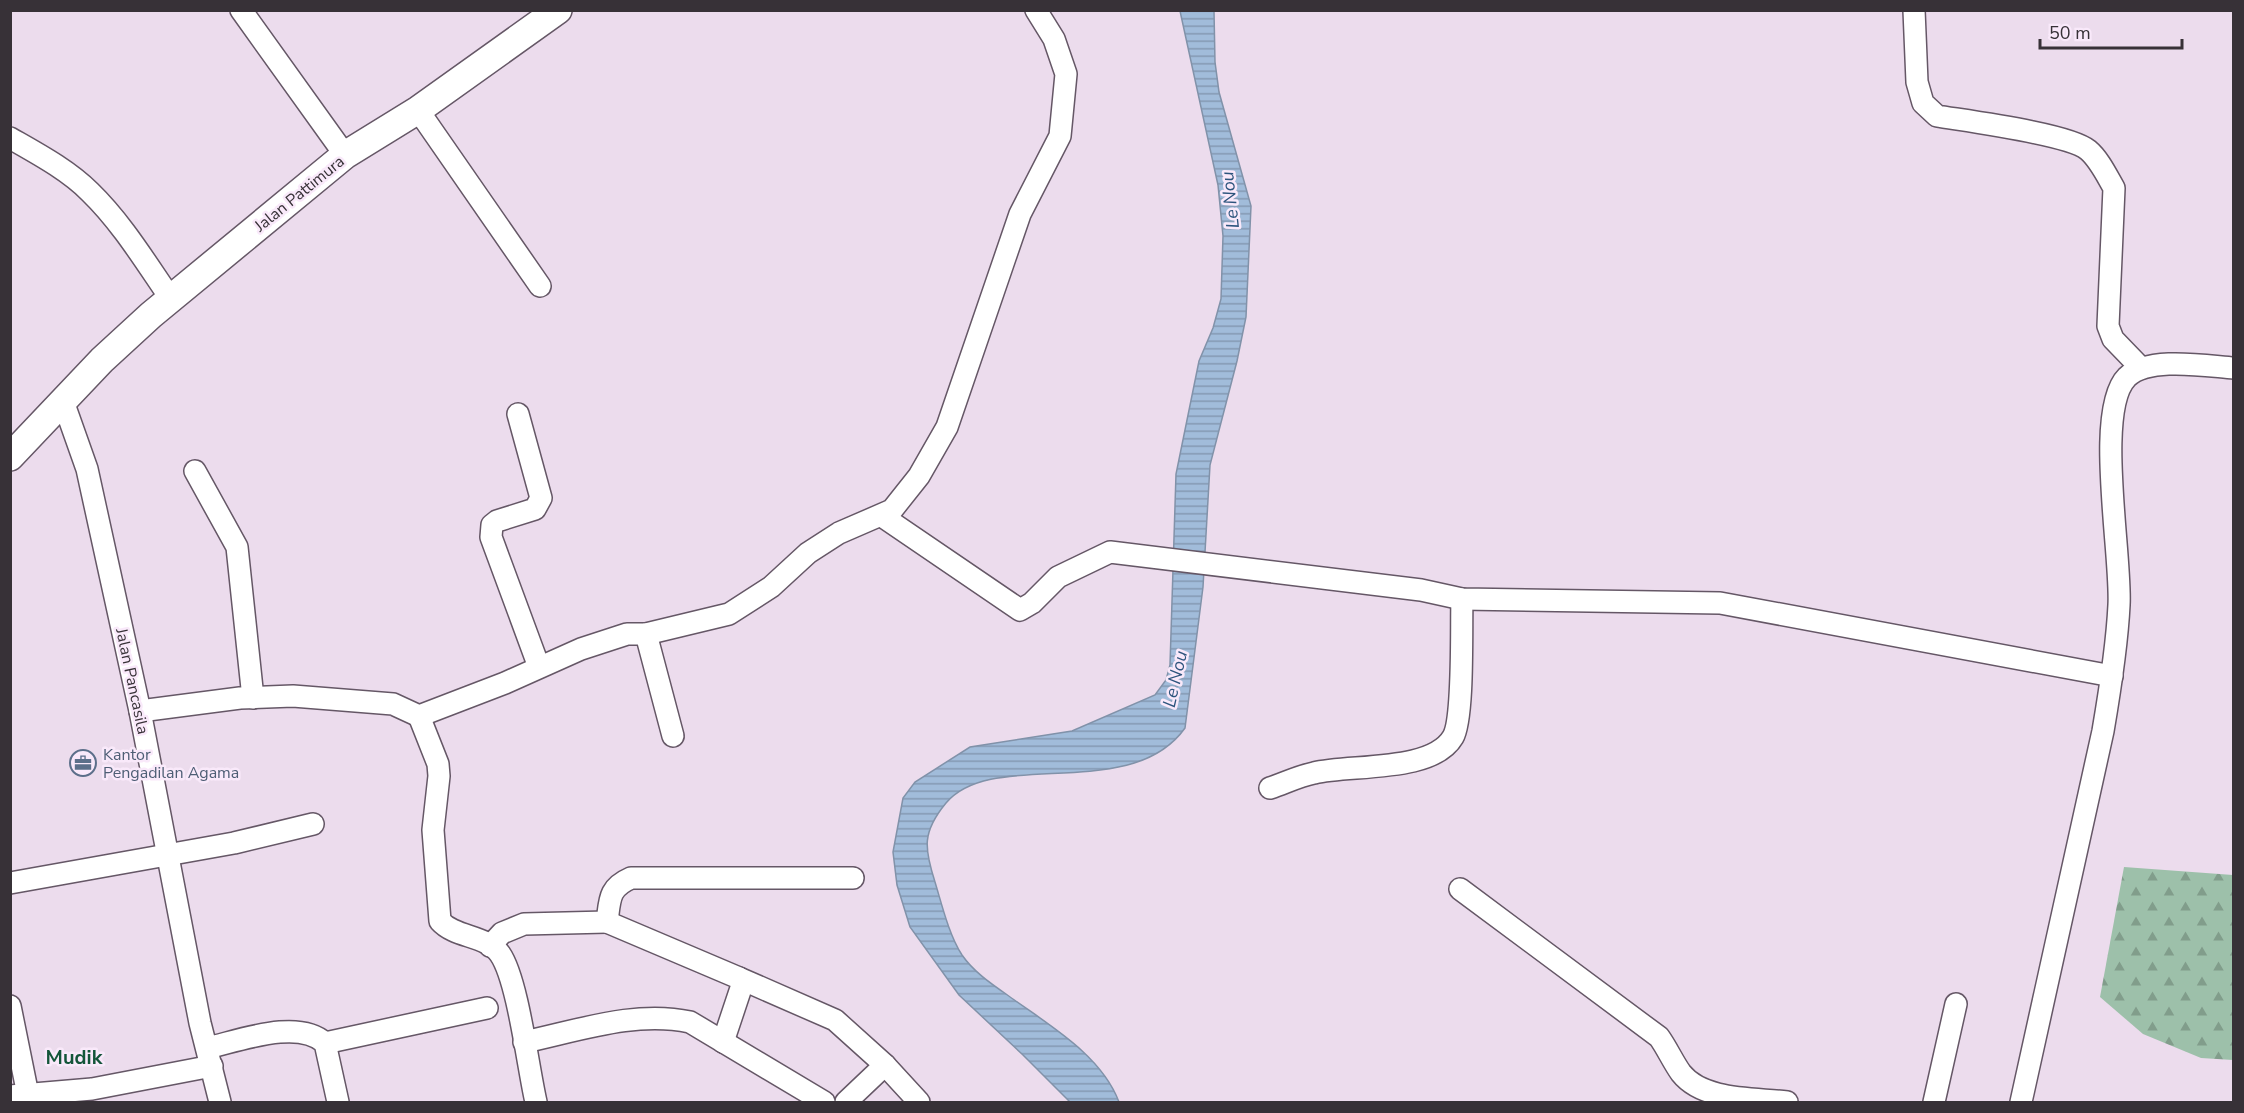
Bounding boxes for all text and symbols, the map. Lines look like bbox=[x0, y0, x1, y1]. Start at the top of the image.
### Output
scale bar bbox=[2040, 12, 2182, 50]
text: 50 m bbox=[2049, 21, 2091, 45]
street label: Jalan Pattimura bbox=[249, 151, 349, 238]
water label: Le Nou bbox=[1215, 170, 1245, 230]
street label: Jalan Pancasila bbox=[110, 625, 154, 736]
water label: Le Nou bbox=[1157, 648, 1193, 710]
place label: Kantor Pengadilan Agama bbox=[103, 744, 239, 784]
office icon: Kantor Pengadilan Agama bbox=[68, 748, 98, 778]
district label: Mudik bbox=[46, 1044, 104, 1071]

